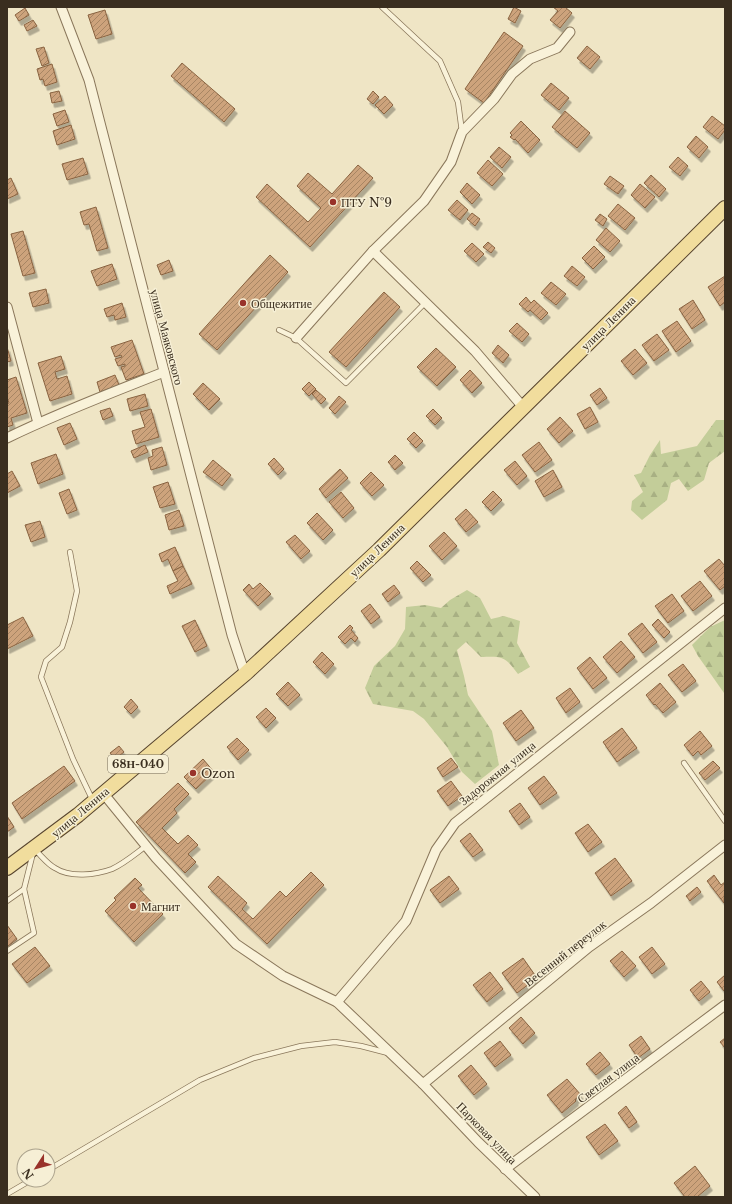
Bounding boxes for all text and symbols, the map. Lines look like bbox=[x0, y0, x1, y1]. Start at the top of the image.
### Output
place label: ПТУ №9 bbox=[341, 195, 392, 210]
marker: ПТУ №9 bbox=[328, 197, 338, 207]
street label: улица Маяковского bbox=[147, 287, 187, 387]
street label: улица Ленина bbox=[578, 292, 639, 353]
place label: Общежитие bbox=[251, 296, 312, 311]
marker: Общежитие bbox=[238, 298, 248, 308]
street label: улица Ленина bbox=[346, 519, 408, 580]
street label: Задорожная улица bbox=[456, 737, 539, 808]
road number: 68Н-040 bbox=[108, 755, 168, 773]
place label: Ozon bbox=[201, 766, 235, 781]
marker: Ozon bbox=[188, 768, 198, 778]
street label: улица Ленина bbox=[48, 783, 113, 841]
place label: Магнит bbox=[141, 899, 181, 914]
marker: Магнит bbox=[128, 901, 138, 911]
street label: Весенний переулок bbox=[521, 916, 609, 990]
street label: Светлая улица bbox=[574, 1049, 643, 1106]
street label: Парковая улица bbox=[454, 1099, 521, 1168]
north arrow bbox=[16, 1148, 56, 1188]
text: N bbox=[19, 1165, 37, 1182]

